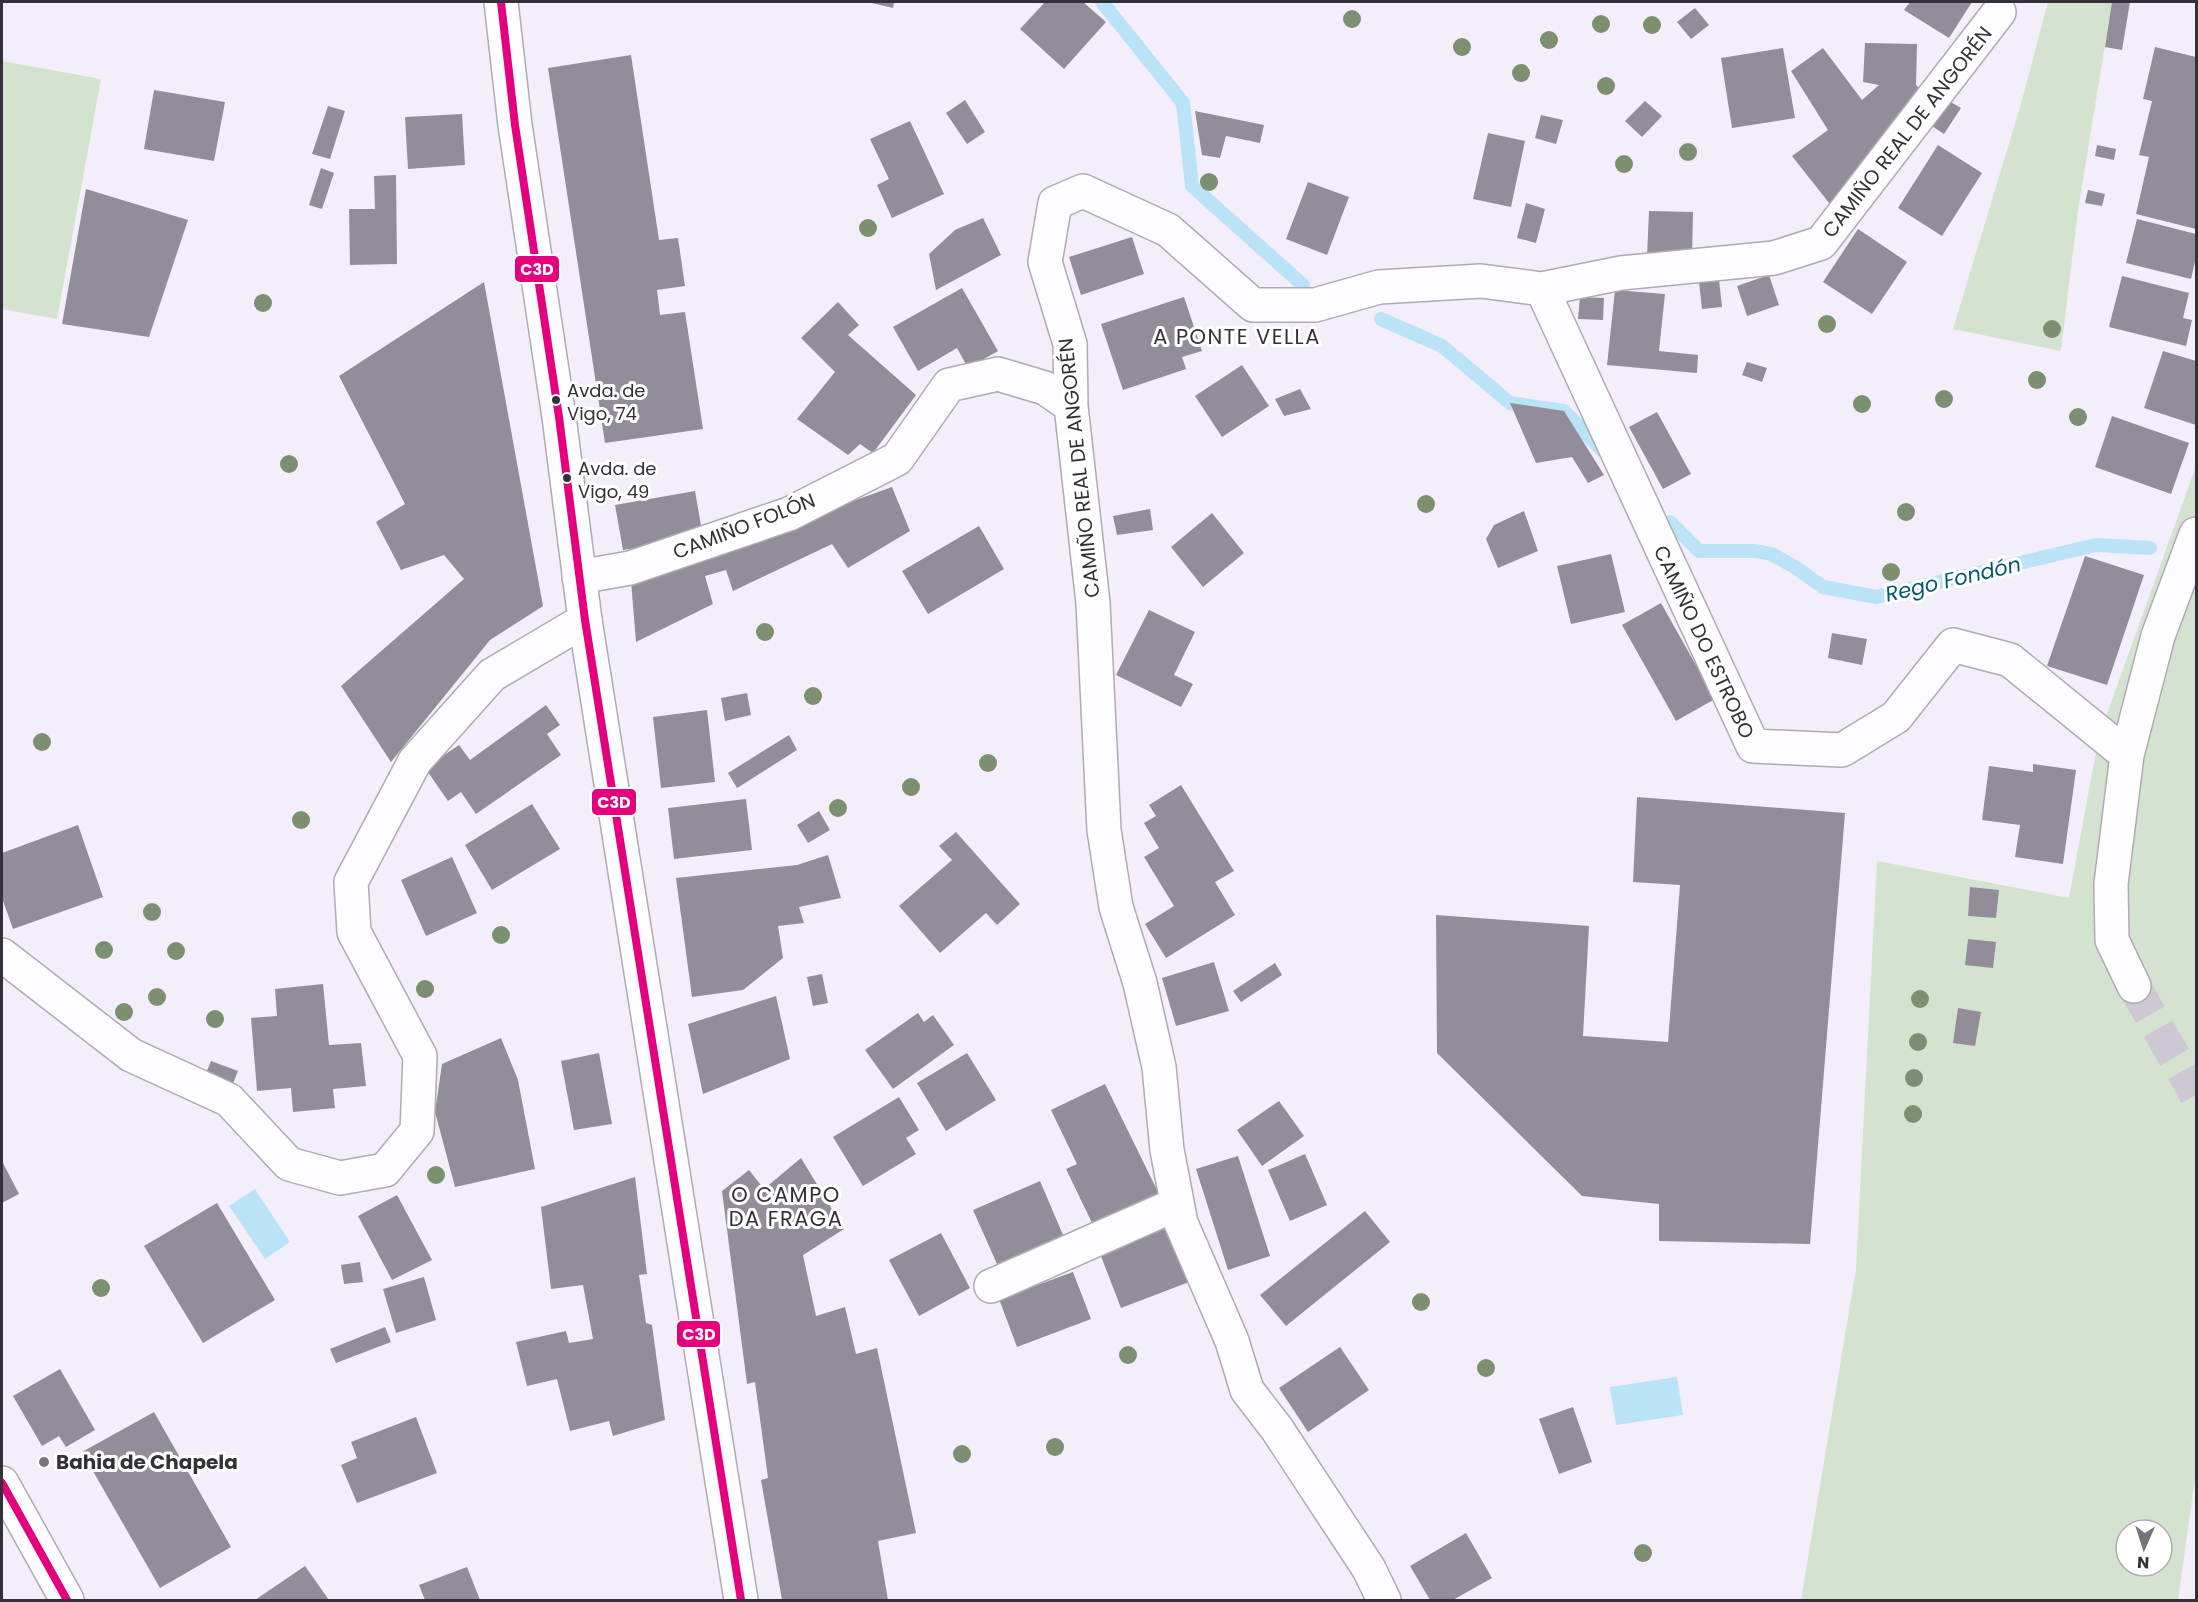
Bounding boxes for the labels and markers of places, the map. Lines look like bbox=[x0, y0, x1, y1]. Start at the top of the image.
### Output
place label: Avda. de Vigo, 74 bbox=[567, 378, 645, 426]
marker: Avda. de Vigo, 74 bbox=[550, 394, 562, 406]
place label: Avda. de Vigo, 49 bbox=[578, 456, 656, 504]
marker: Avda. de Vigo, 49 bbox=[561, 472, 573, 484]
place label: Bahia de Chapela bbox=[56, 1448, 238, 1476]
marker: Bahia de Chapela bbox=[37, 1455, 51, 1469]

